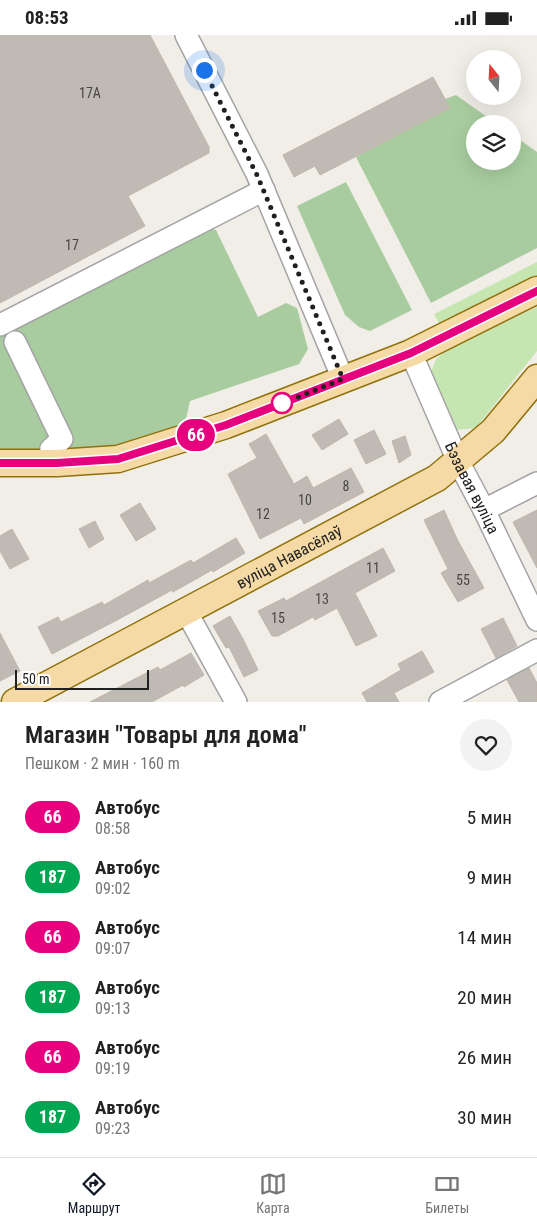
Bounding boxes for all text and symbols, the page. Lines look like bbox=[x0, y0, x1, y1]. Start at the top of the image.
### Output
text: 08:53 bbox=[25, 6, 69, 29]
north arrow bbox=[466, 50, 521, 105]
map controls bbox=[466, 50, 521, 170]
your location bbox=[192, 58, 217, 83]
house number: 17А bbox=[79, 85, 101, 101]
button: layers bbox=[466, 115, 521, 170]
house number: 17 bbox=[65, 237, 79, 253]
unlabelled marker bbox=[271, 392, 293, 414]
line badge: 66 bbox=[174, 419, 218, 451]
text: 66 bbox=[187, 424, 205, 445]
street label: Бэзавая вуліца bbox=[441, 439, 503, 537]
house number: 8 bbox=[343, 478, 350, 494]
house number: 10 bbox=[298, 492, 312, 508]
house number: 12 bbox=[256, 506, 270, 522]
street label: вуліца Навасёлаў bbox=[233, 521, 345, 593]
house number: 11 bbox=[366, 560, 380, 576]
house number: 55 bbox=[456, 572, 470, 588]
house number: 13 bbox=[315, 591, 329, 607]
house number: 15 bbox=[271, 610, 285, 626]
scale bar bbox=[15, 667, 149, 690]
text: 50 m bbox=[22, 671, 50, 687]
button: heart bbox=[460, 719, 512, 771]
text: Магазин "Товары для дома" bbox=[25, 721, 306, 749]
text: Пешком · 2 мин · 160 m bbox=[25, 754, 180, 773]
text: Автобус bbox=[95, 796, 160, 819]
text: 66 bbox=[43, 806, 62, 827]
text: 5 мин bbox=[467, 806, 512, 829]
text: 08:58 bbox=[95, 819, 130, 838]
text: Автобус bbox=[95, 856, 160, 879]
text: 187 bbox=[39, 866, 66, 887]
text: 9 мин bbox=[467, 866, 512, 889]
text: 09:02 bbox=[95, 879, 130, 898]
text: Автобус bbox=[95, 916, 160, 939]
text: 66 bbox=[43, 926, 62, 947]
text: 14 мин bbox=[457, 926, 512, 949]
text: 09:07 bbox=[95, 939, 130, 958]
text: Автобус bbox=[95, 976, 160, 999]
text: 187 bbox=[39, 986, 66, 1007]
text: 20 мин bbox=[457, 986, 512, 1009]
text: 09:13 bbox=[95, 999, 130, 1018]
text: Автобус bbox=[95, 1036, 160, 1059]
text: 66 bbox=[43, 1046, 62, 1067]
text: 26 мин bbox=[457, 1046, 512, 1069]
text: 09:19 bbox=[95, 1059, 130, 1078]
text: Автобус bbox=[95, 1096, 160, 1119]
text: 187 bbox=[39, 1106, 66, 1127]
text: 30 мин bbox=[457, 1106, 512, 1129]
text: 09:23 bbox=[95, 1119, 130, 1138]
tab: Маршрут bbox=[68, 1170, 120, 1216]
tab: Карта bbox=[256, 1170, 290, 1216]
tab: Билеты bbox=[425, 1170, 469, 1216]

